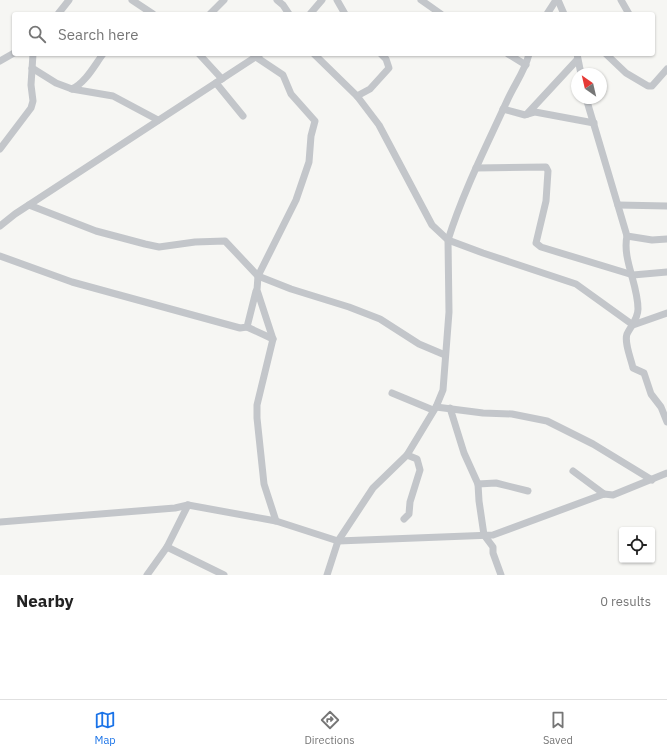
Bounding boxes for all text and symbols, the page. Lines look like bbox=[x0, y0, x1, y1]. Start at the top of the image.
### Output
search box bbox=[12, 12, 655, 56]
icon: search bbox=[26, 23, 48, 45]
text: Search here bbox=[58, 25, 138, 44]
north arrow bbox=[571, 68, 607, 104]
map controls bbox=[619, 527, 655, 563]
button: locate bbox=[619, 527, 655, 563]
text: Nearby bbox=[16, 590, 74, 612]
text: 0 results bbox=[600, 593, 651, 610]
tab: Map bbox=[94, 709, 116, 747]
tab: Directions bbox=[304, 709, 355, 747]
tab: Saved bbox=[543, 709, 573, 747]

